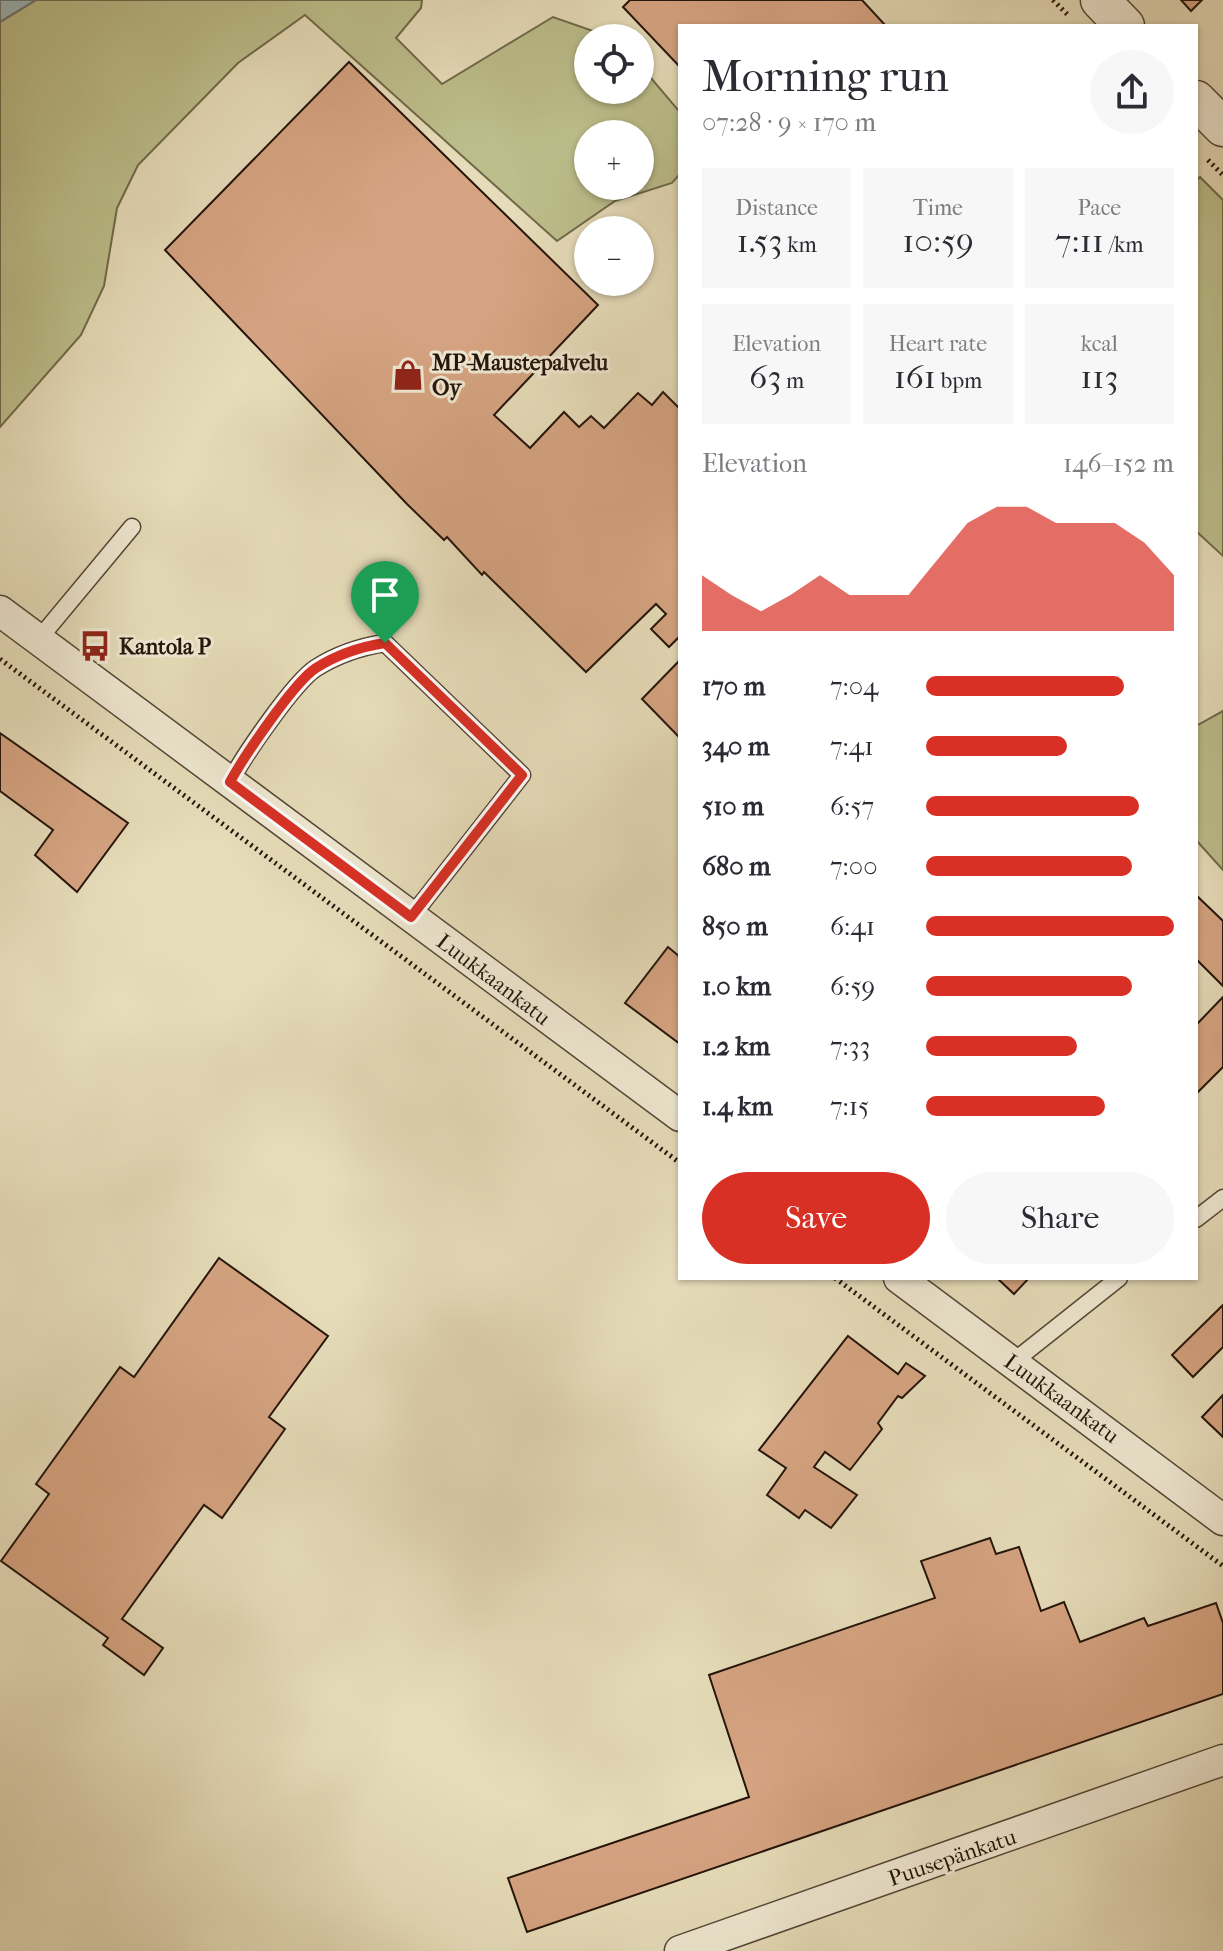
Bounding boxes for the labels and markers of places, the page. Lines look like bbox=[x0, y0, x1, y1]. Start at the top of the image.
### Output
place label: MP-Maustepalvelu Oy bbox=[431, 350, 609, 401]
shop icon: MP-Maustepalvelu Oy bbox=[391, 358, 425, 392]
pin bbox=[351, 561, 419, 643]
bus stop icon: Kantola P bbox=[78, 629, 112, 663]
place label: Kantola P bbox=[119, 634, 212, 660]

